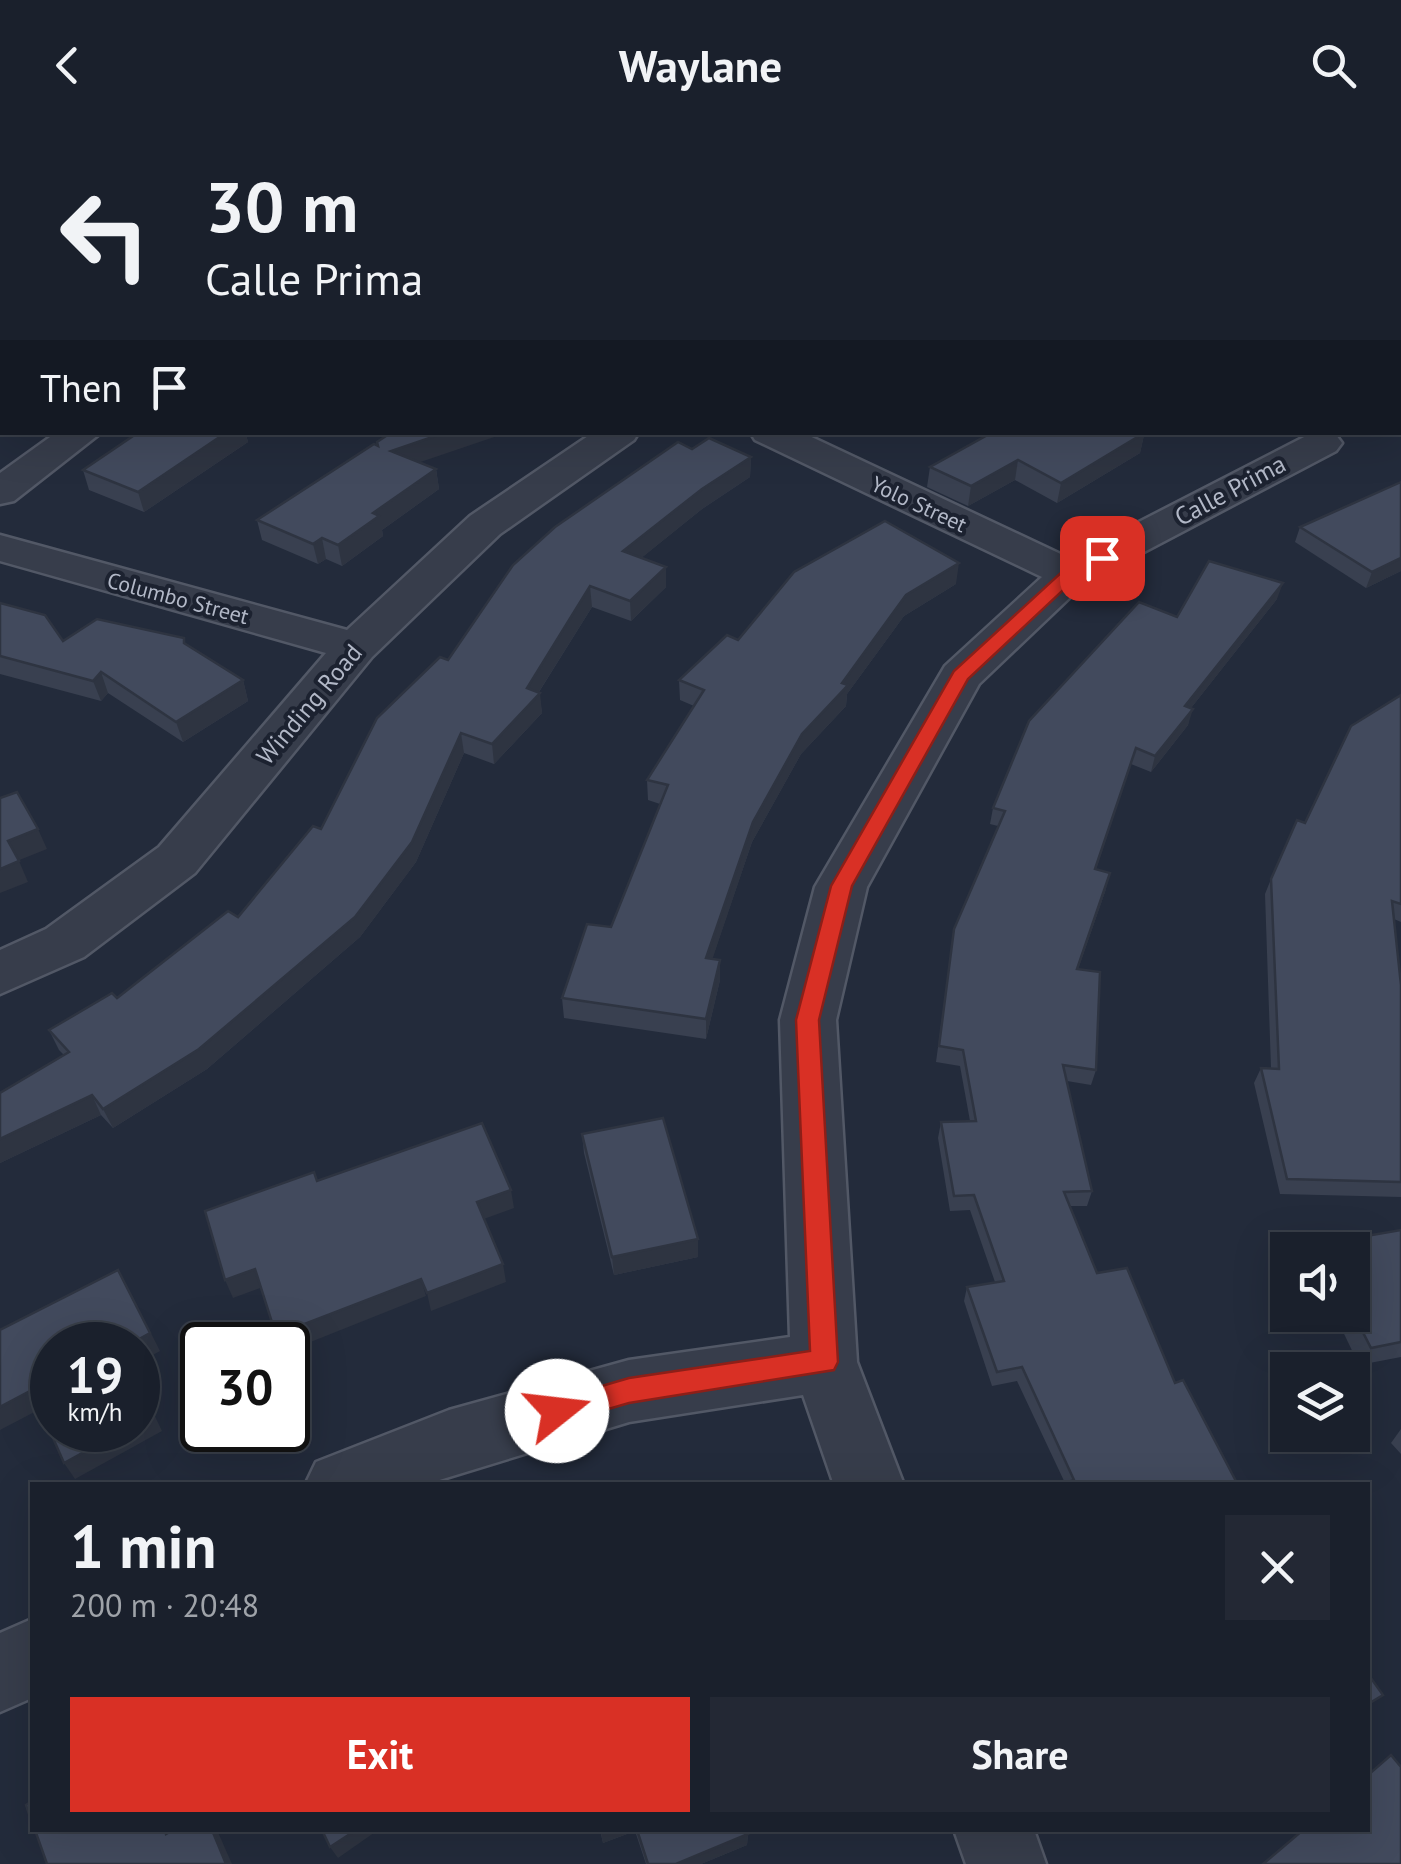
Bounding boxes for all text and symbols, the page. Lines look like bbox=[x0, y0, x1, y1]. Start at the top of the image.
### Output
text: Waylane bbox=[619, 36, 782, 94]
icon: back bbox=[40, 38, 95, 93]
icon: search bbox=[1306, 38, 1361, 93]
text: 30 m bbox=[205, 161, 358, 251]
icon: left bbox=[40, 170, 170, 300]
text: Calle Prima bbox=[205, 249, 423, 307]
icon: arrive bbox=[142, 360, 197, 415]
text: Then bbox=[40, 363, 122, 412]
street label: Calle Prima bbox=[1169, 447, 1291, 533]
street label: Yolo Street bbox=[867, 470, 972, 539]
pin bbox=[1060, 516, 1145, 601]
icon: arrive bbox=[1075, 531, 1130, 586]
street label: Columbo Street bbox=[104, 566, 252, 630]
street label: Winding Road bbox=[249, 637, 369, 771]
map controls bbox=[1270, 1232, 1370, 1452]
button: sound bbox=[1270, 1232, 1370, 1332]
speed limit sign: 30 bbox=[180, 1322, 310, 1452]
text: 19 bbox=[67, 1342, 123, 1407]
button: layers bbox=[1270, 1352, 1370, 1452]
position arrow bbox=[505, 1359, 609, 1463]
text: km/h bbox=[68, 1396, 122, 1428]
text: 1 min bbox=[70, 1507, 216, 1585]
button: close bbox=[1225, 1515, 1330, 1620]
text: 200 m · 20:48 bbox=[70, 1584, 259, 1626]
button: Exit bbox=[70, 1697, 690, 1812]
button: Share bbox=[710, 1697, 1330, 1812]

